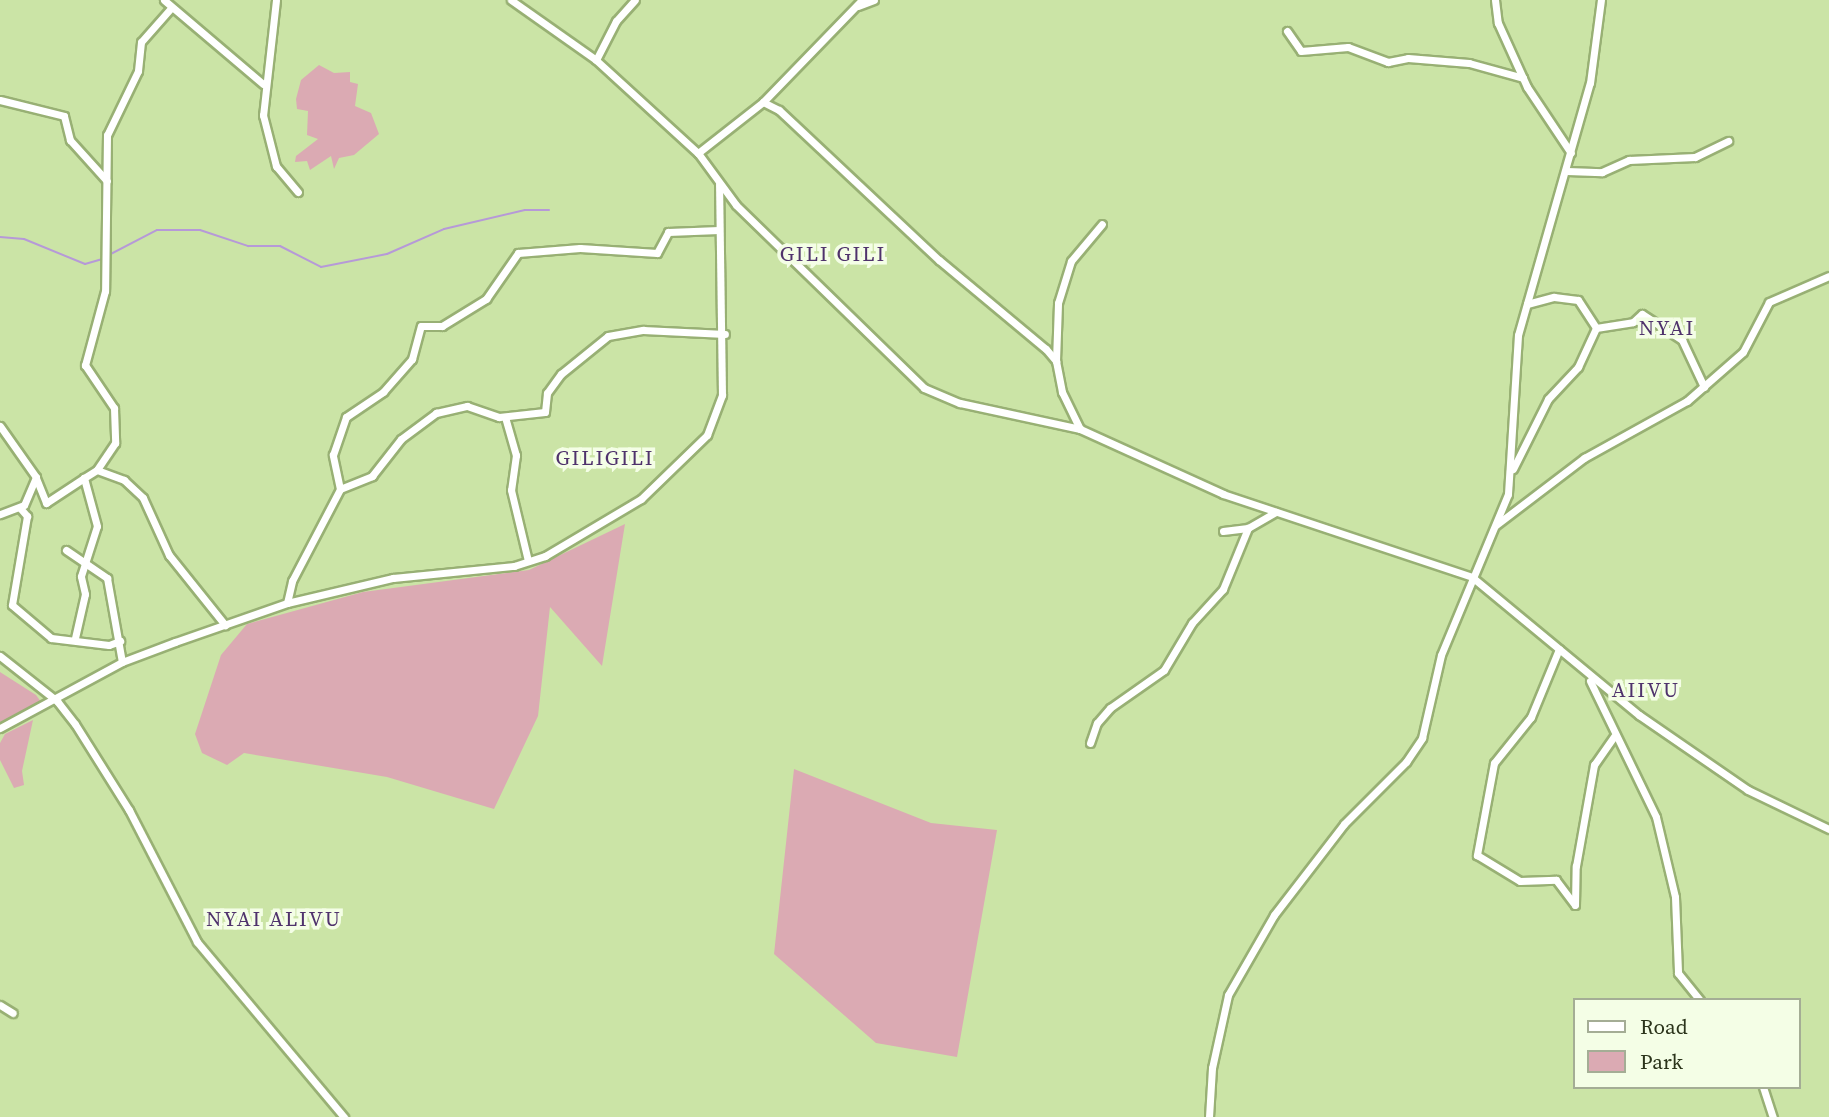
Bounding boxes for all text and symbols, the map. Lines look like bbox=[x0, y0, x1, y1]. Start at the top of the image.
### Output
district label: GILI GILI bbox=[781, 241, 885, 267]
district label: NYAI bbox=[1639, 315, 1695, 341]
district label: GILIGILI bbox=[556, 445, 654, 471]
district label: AIIVU bbox=[1612, 677, 1680, 703]
district label: NYAI ALIVU bbox=[207, 906, 341, 932]
legend bbox=[1574, 998, 1801, 1089]
text: Road bbox=[1640, 1012, 1688, 1041]
text: Park bbox=[1640, 1047, 1683, 1076]

